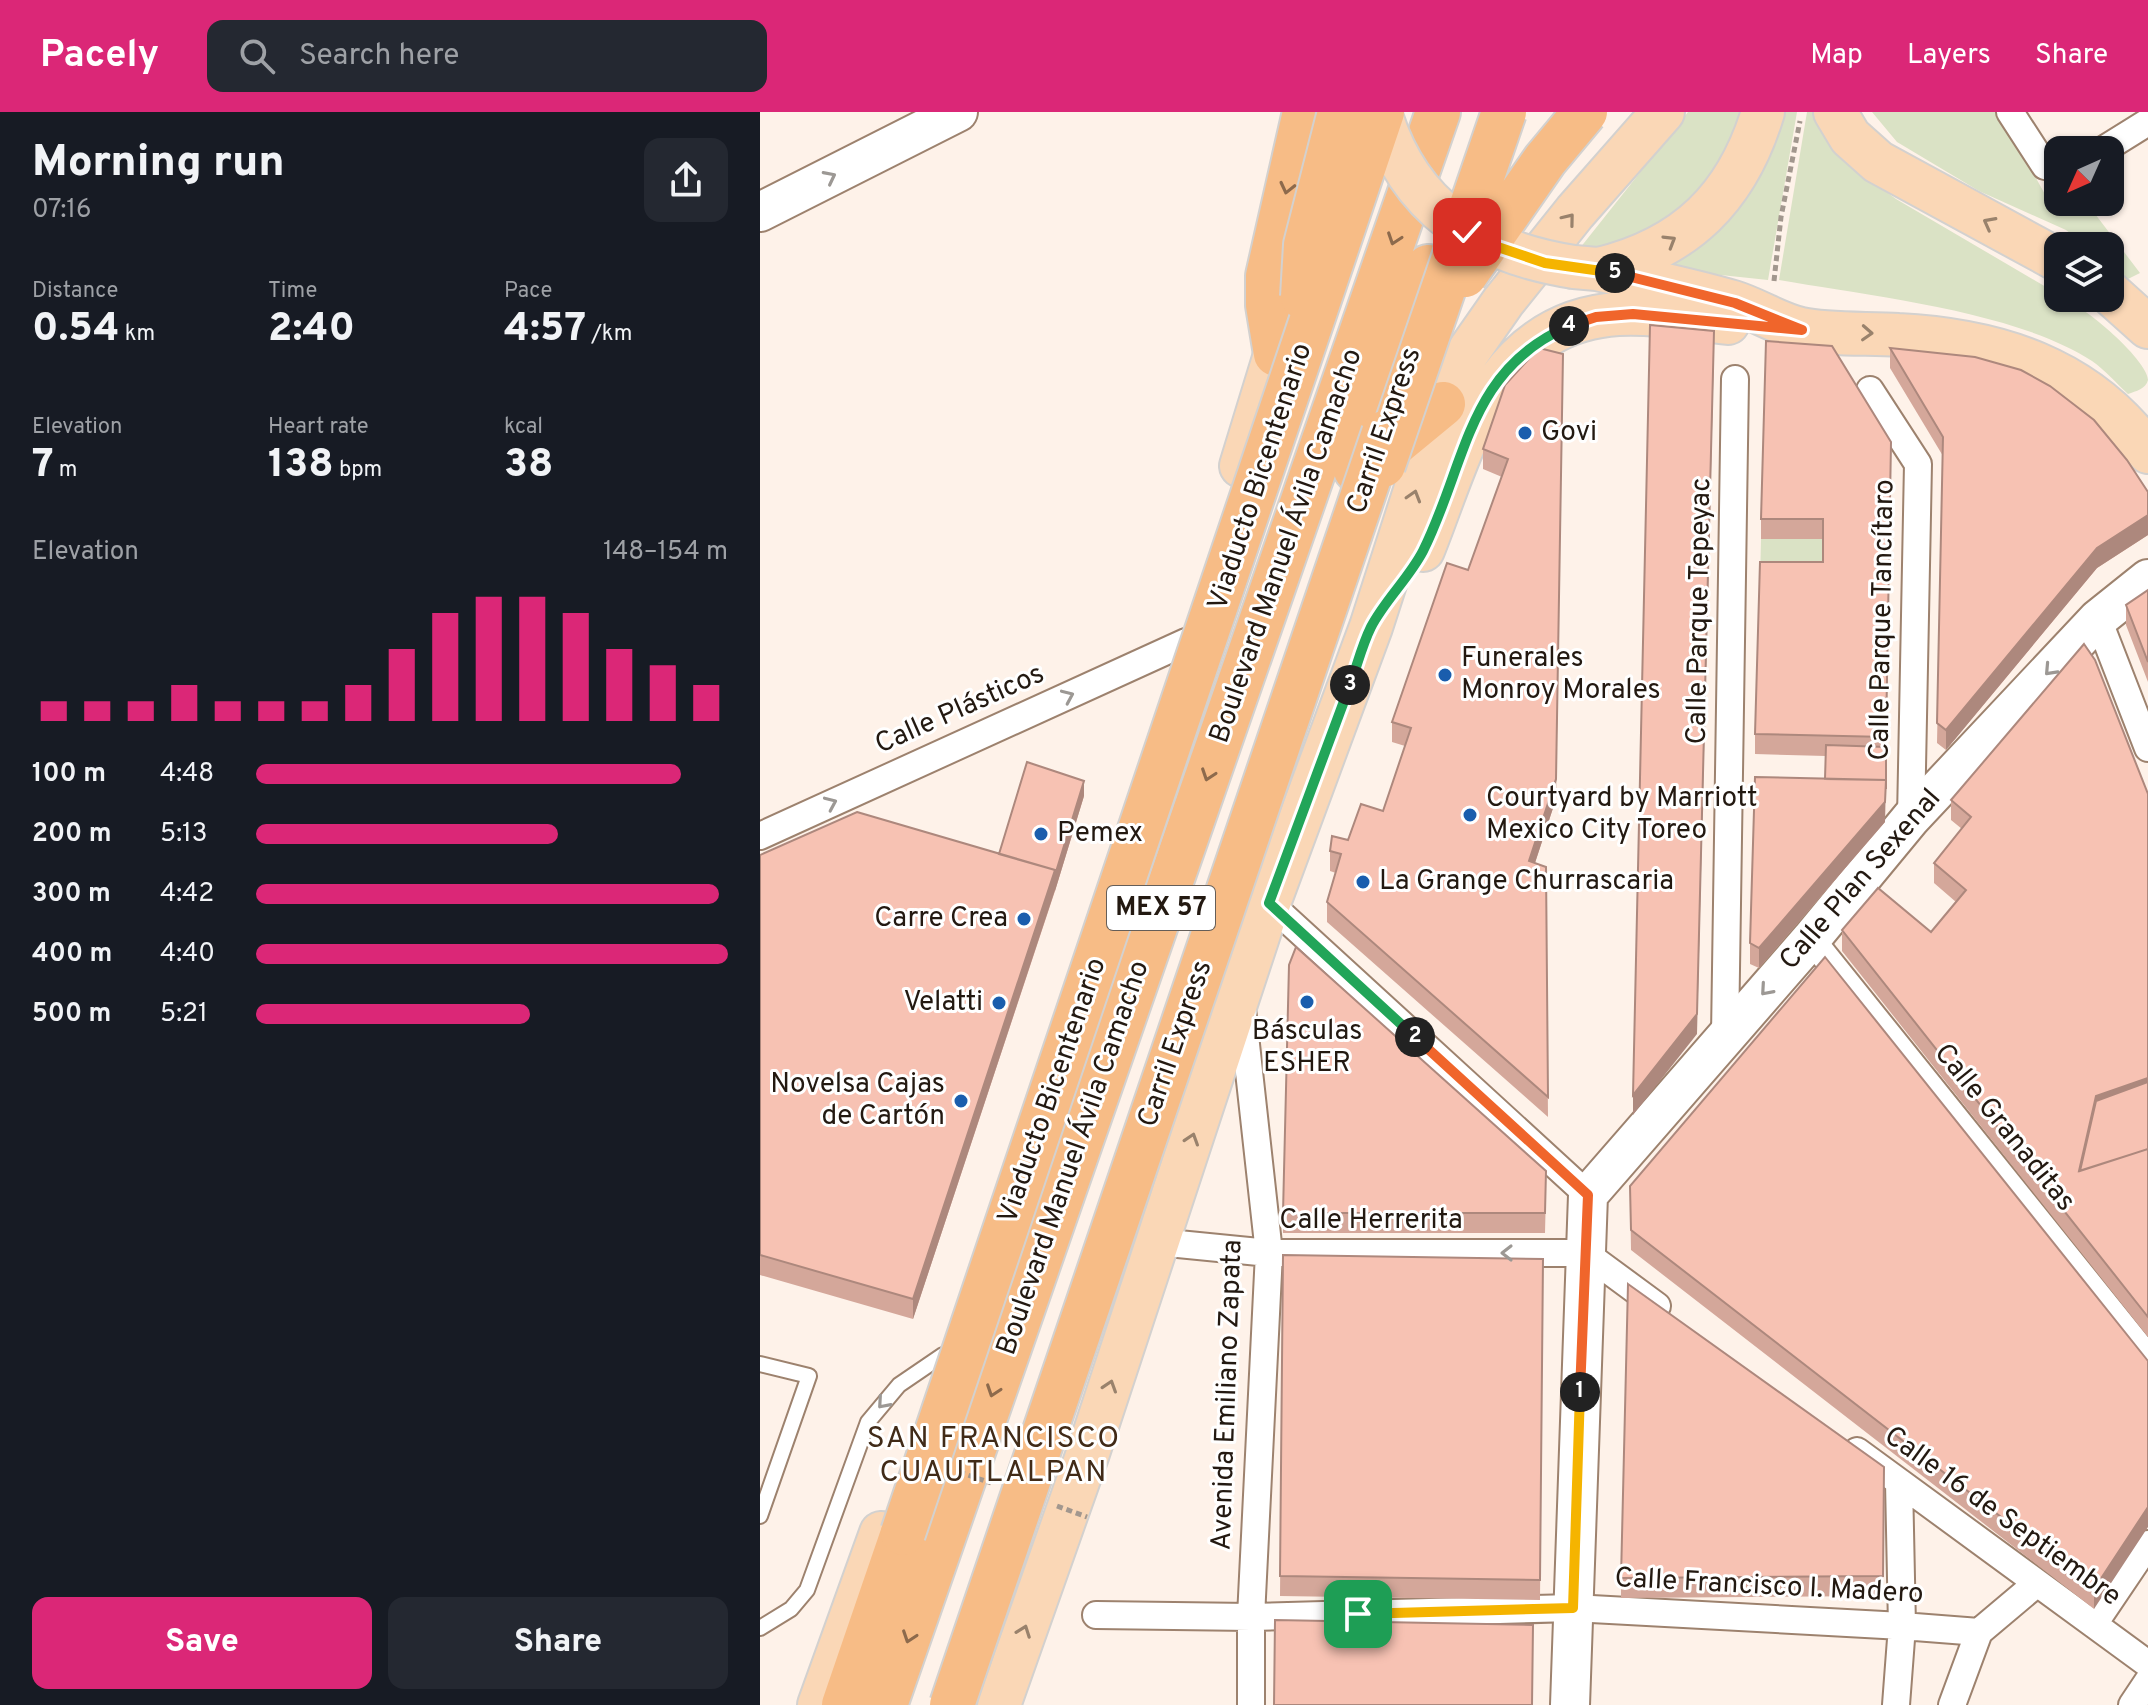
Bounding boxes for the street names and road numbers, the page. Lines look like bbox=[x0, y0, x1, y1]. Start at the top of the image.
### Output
street label: Viaducto Bicentenario bbox=[1201, 339, 1321, 615]
street label: Boulevard Manuel Ávila Camacho bbox=[1201, 343, 1372, 748]
street label: Carril Express bbox=[1340, 343, 1430, 519]
street label: Calle Parque Tepeyac bbox=[1680, 477, 1720, 745]
street label: Calle Parque Tancítaro bbox=[1863, 479, 1903, 761]
street label: Calle Plásticos bbox=[870, 657, 1050, 763]
street label: Calle Plan Sexenal bbox=[1772, 782, 1950, 978]
road number: MEX 57 bbox=[1107, 886, 1215, 930]
street label: Viaducto Bicentenario bbox=[991, 953, 1115, 1229]
street label: Boulevard Manuel Ávila Camacho bbox=[988, 955, 1159, 1360]
street label: Carril Express bbox=[1131, 956, 1221, 1132]
street label: Calle Granaditas bbox=[1925, 1037, 2083, 1219]
street label: Calle Herrerita bbox=[1279, 1203, 1463, 1239]
street label: Avenida Emiliano Zapata bbox=[1205, 1239, 1251, 1551]
street label: Calle 16 de Septiembre bbox=[1876, 1419, 2128, 1615]
street label: Calle Francisco I. Madero bbox=[1614, 1561, 1924, 1613]

